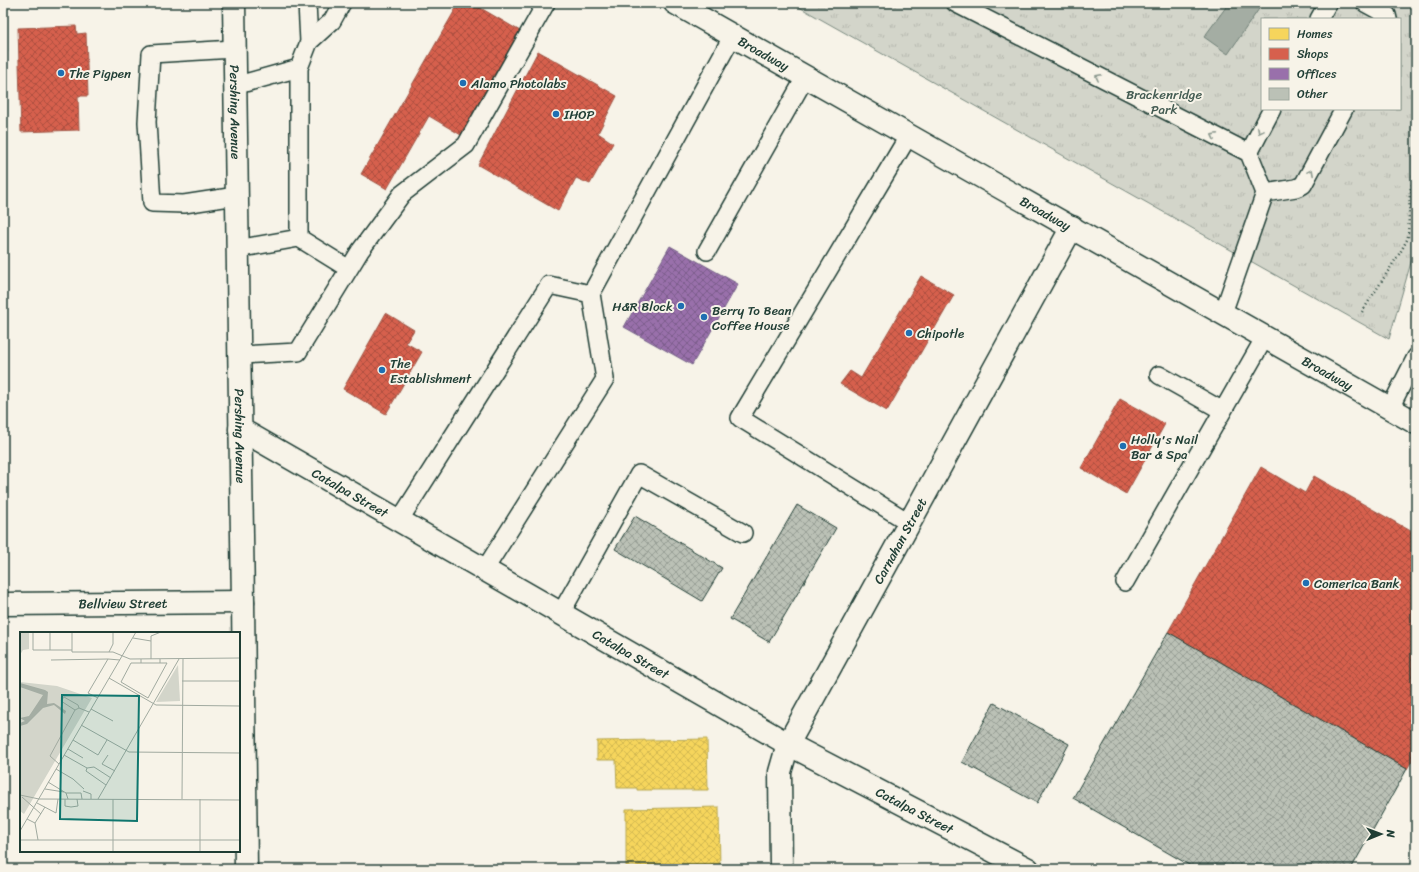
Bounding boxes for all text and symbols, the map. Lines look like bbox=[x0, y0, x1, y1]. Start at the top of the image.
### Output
legend bbox=[1261, 18, 1401, 110]
text: Homes bbox=[1297, 23, 1333, 45]
street label: Broadway bbox=[734, 30, 794, 77]
text: Shops bbox=[1297, 43, 1328, 65]
place label: The Pigpen bbox=[69, 62, 131, 85]
text: Offices bbox=[1297, 63, 1337, 85]
street label: Pershing Avenue bbox=[223, 64, 248, 160]
marker: The Pigpen bbox=[56, 68, 66, 78]
place label: Alamo Photolabs bbox=[470, 72, 567, 95]
one-way arrow bbox=[1095, 74, 1103, 81]
marker: Alamo Photolabs bbox=[458, 78, 468, 88]
park label: Brackenridge Park bbox=[1126, 83, 1202, 121]
text: Other bbox=[1297, 83, 1328, 105]
place label: IHOP bbox=[563, 103, 595, 126]
marker: IHOP bbox=[551, 109, 561, 119]
one-way arrow bbox=[1258, 127, 1265, 134]
one-way arrow bbox=[1211, 133, 1218, 141]
one-way arrow bbox=[1306, 169, 1313, 177]
street label: Broadway bbox=[1016, 189, 1076, 237]
place label: H&R Block bbox=[612, 295, 673, 318]
place label: Berry To Bean Coffee House bbox=[712, 299, 791, 337]
marker: H&R Block bbox=[676, 301, 686, 311]
marker: Berry To Bean Coffee House bbox=[699, 312, 709, 322]
place label: Chipotle bbox=[917, 322, 964, 345]
marker: Chipotle bbox=[904, 328, 914, 338]
street label: Broadway bbox=[1298, 349, 1358, 397]
place label: The Establishment bbox=[390, 352, 472, 390]
marker: The Establishment bbox=[377, 365, 387, 375]
street label: Pershing Avenue bbox=[228, 388, 253, 484]
place label: Holly's Nail Bar & Spa bbox=[1131, 428, 1198, 466]
marker: Holly's Nail Bar & Spa bbox=[1118, 441, 1128, 451]
street label: Catalpa Street bbox=[307, 461, 393, 524]
street label: Carnahan Street bbox=[867, 493, 933, 588]
place label: Comerica Bank bbox=[1314, 572, 1399, 595]
marker: Comerica Bank bbox=[1301, 578, 1311, 588]
street label: Bellview Street bbox=[78, 591, 168, 615]
street label: Catalpa Street bbox=[588, 623, 674, 685]
inset map bbox=[20, 632, 240, 852]
street label: Catalpa Street bbox=[872, 780, 959, 840]
north arrow bbox=[1361, 814, 1401, 854]
text: N bbox=[1381, 829, 1400, 838]

